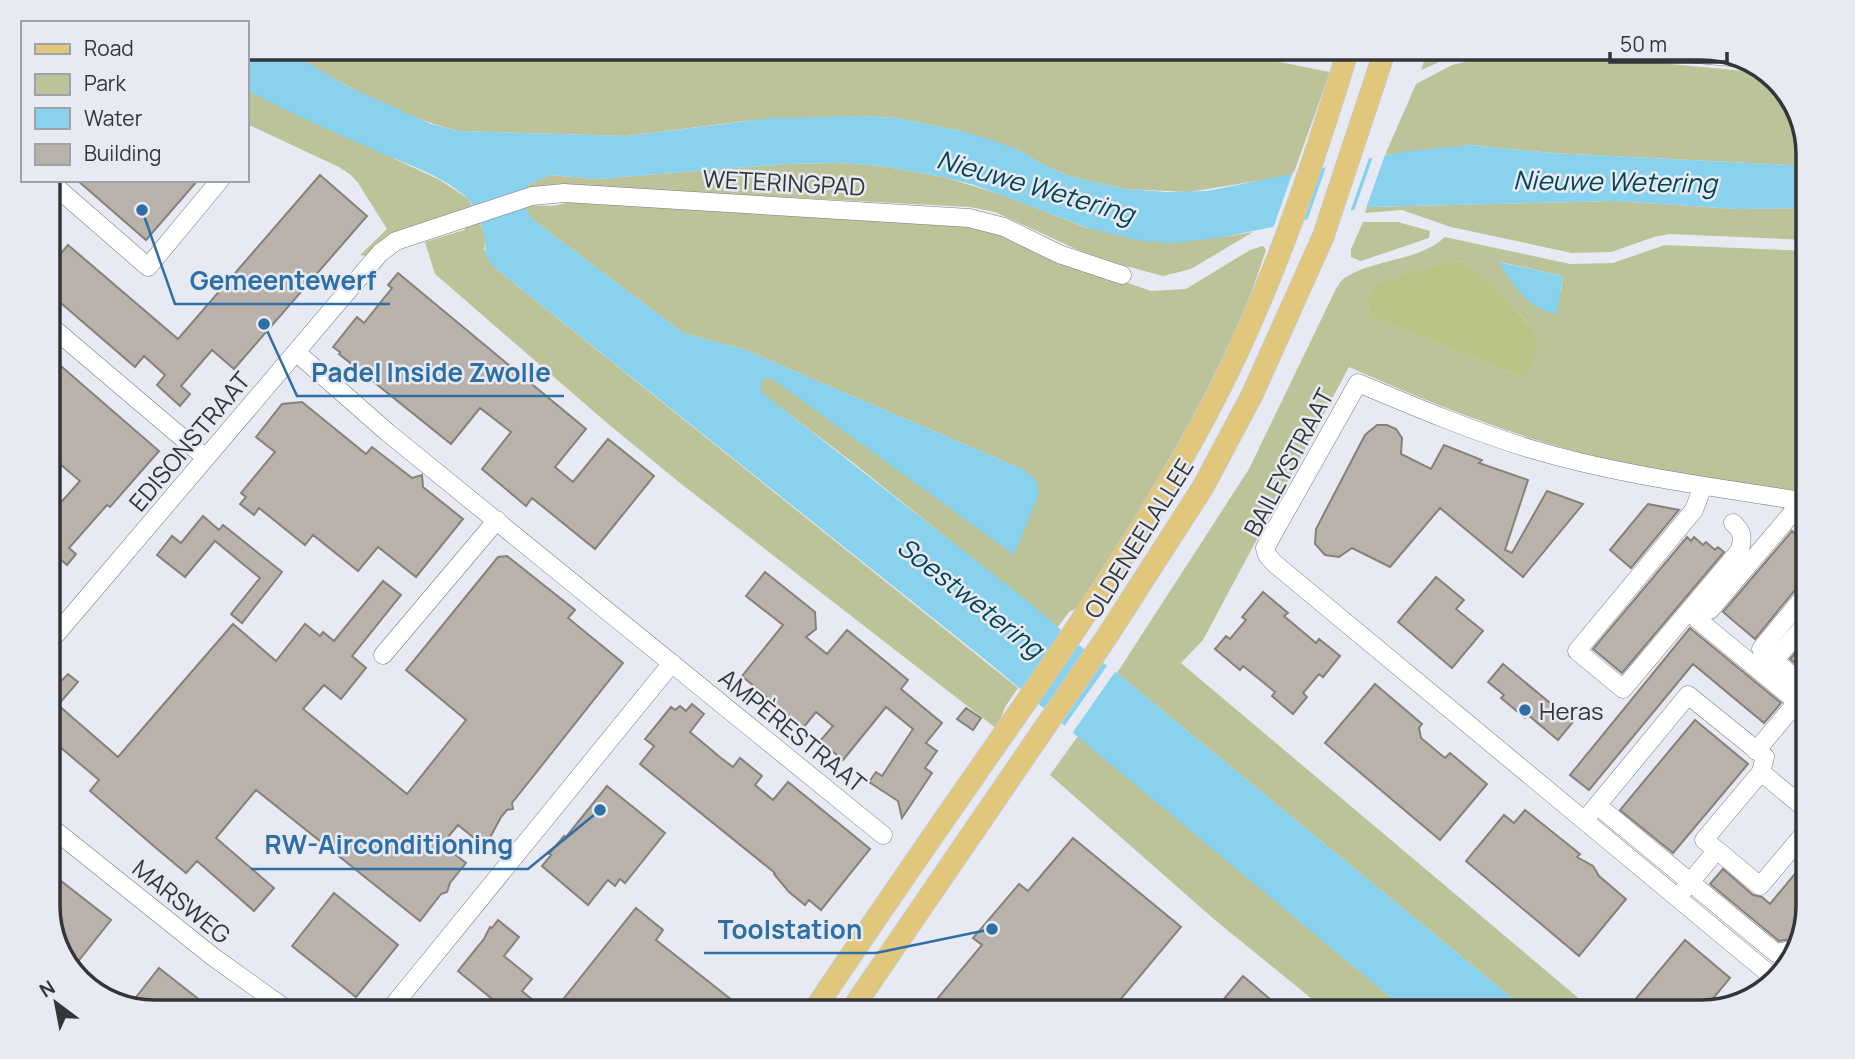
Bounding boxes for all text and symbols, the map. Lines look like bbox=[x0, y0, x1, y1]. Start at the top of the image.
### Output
legend bbox=[21, 21, 248, 182]
scale bar bbox=[1610, 21, 1727, 65]
text: 50 m bbox=[1620, 30, 1667, 58]
text: Road bbox=[84, 34, 134, 62]
text: Park bbox=[84, 69, 126, 97]
text: Water bbox=[84, 104, 143, 132]
text: Building bbox=[84, 139, 161, 167]
water label: Nieuwe Wetering bbox=[933, 141, 1141, 232]
street label: WETERINGPAD bbox=[702, 161, 866, 203]
water label: Nieuwe Wetering bbox=[1513, 161, 1720, 201]
callout: Gemeentewerf bbox=[175, 257, 390, 304]
text: Gemeentewerf bbox=[190, 262, 376, 298]
callout: Padel Inside Zwolle bbox=[297, 349, 564, 396]
text: Padel Inside Zwolle bbox=[311, 354, 551, 390]
street label: EDISONSTRAAT bbox=[121, 364, 257, 518]
street label: BAILEYSTRAAT bbox=[1235, 382, 1341, 541]
street label: OLDENEELALLEE bbox=[1076, 452, 1200, 624]
water label: Soestwetering bbox=[890, 528, 1054, 667]
street label: AMPÈRESTRAAT bbox=[713, 660, 874, 800]
place label: Heras bbox=[1539, 694, 1604, 727]
marker: Heras bbox=[1517, 702, 1533, 718]
callout: RW-Airconditioning bbox=[251, 822, 528, 869]
text: RW-Airconditioning bbox=[265, 826, 513, 862]
street label: MARSWEG bbox=[126, 851, 238, 951]
callout: Toolstation bbox=[704, 906, 876, 953]
text: Toolstation bbox=[718, 911, 862, 947]
north arrow bbox=[21, 968, 91, 1038]
text: N bbox=[34, 974, 60, 1003]

